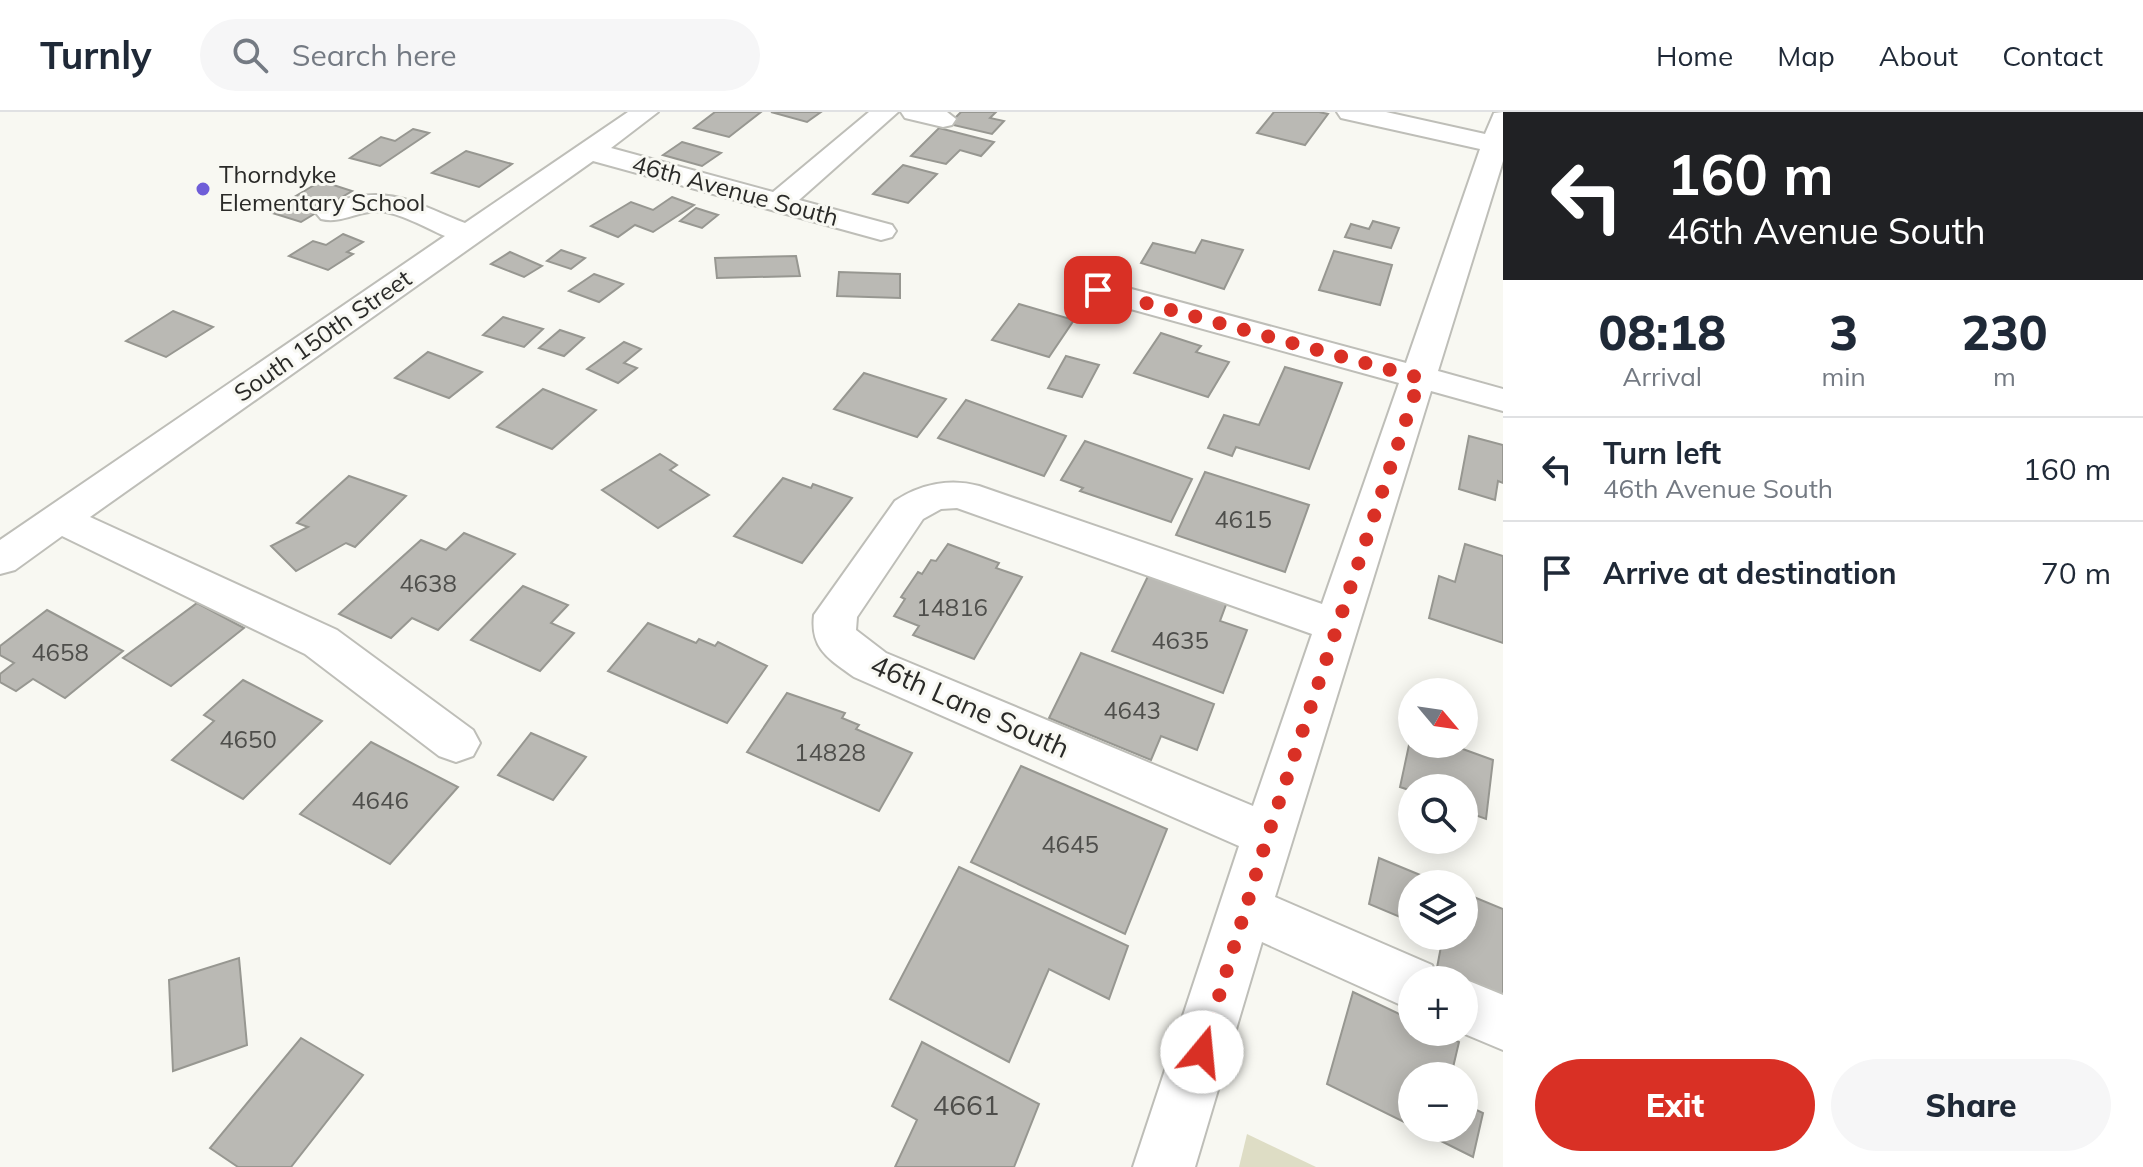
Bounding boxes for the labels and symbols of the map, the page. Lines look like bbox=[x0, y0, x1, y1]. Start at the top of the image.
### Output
street label: 46th Avenue South bbox=[629, 148, 842, 232]
place label: Thorndyke Elementary School bbox=[219, 159, 425, 217]
marker: Thorndyke Elementary School bbox=[194, 180, 212, 198]
pin bbox=[1064, 256, 1132, 324]
street label: South 150th Street bbox=[228, 263, 417, 408]
house number: 4615 bbox=[1214, 504, 1272, 534]
house number: 4638 bbox=[399, 568, 457, 598]
house number: 14816 bbox=[916, 592, 988, 622]
house number: 4635 bbox=[1151, 625, 1209, 655]
house number: 4658 bbox=[31, 637, 89, 667]
street label: 46th Lane South bbox=[865, 646, 1075, 765]
north arrow bbox=[1398, 678, 1478, 758]
house number: 4643 bbox=[1103, 695, 1161, 725]
house number: 4650 bbox=[219, 724, 277, 754]
house number: 14828 bbox=[794, 737, 866, 767]
house number: 4646 bbox=[351, 785, 409, 815]
house number: 4645 bbox=[1041, 829, 1099, 859]
position arrow bbox=[1160, 1010, 1244, 1094]
house number: 4661 bbox=[932, 1087, 1000, 1122]

